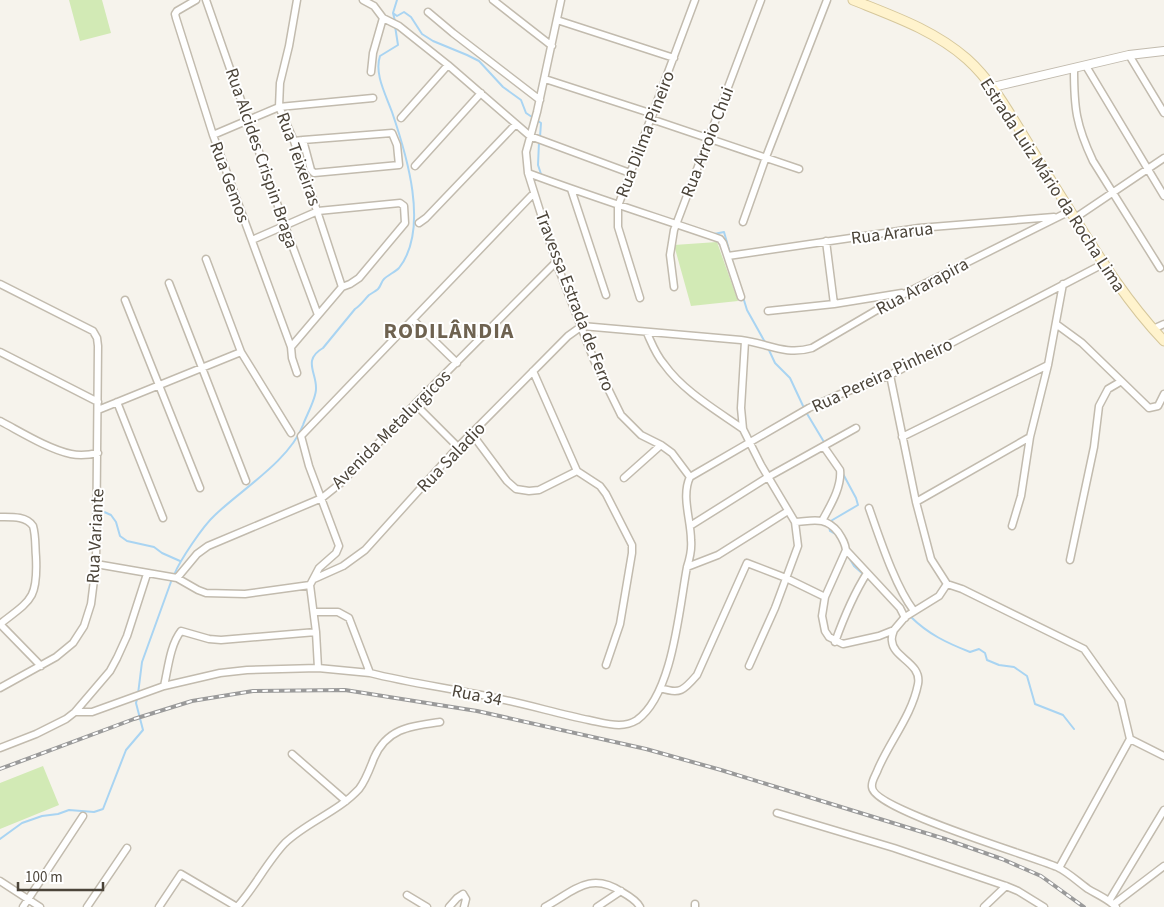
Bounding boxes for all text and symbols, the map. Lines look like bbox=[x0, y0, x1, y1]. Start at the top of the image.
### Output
street label: Rua Alcides Crispin Braga bbox=[219, 65, 304, 252]
street label: Rua Dilma Pineiro bbox=[610, 67, 681, 201]
street label: Estrada Luiz Mário da Rocha Lima bbox=[974, 73, 1131, 297]
street label: Rua Arroio Chui bbox=[675, 83, 740, 201]
street label: Rua Teixeiras bbox=[270, 109, 327, 210]
street label: Rua Gemos bbox=[203, 138, 256, 226]
street label: Travessa Estrada de Ferro bbox=[529, 207, 620, 395]
street label: Rua Ararua bbox=[850, 216, 935, 251]
street label: Rua Ararapira bbox=[872, 252, 973, 321]
district label: RODILÂNDIA bbox=[384, 315, 514, 347]
street label: Rua Pereira Pinheiro bbox=[808, 332, 957, 419]
street label: Avenida Metalurgicos bbox=[326, 364, 457, 495]
street label: Rua Saladio bbox=[411, 417, 491, 498]
street label: Rua Variante bbox=[81, 488, 110, 584]
street label: Rua 34 bbox=[450, 678, 504, 713]
scale bar bbox=[18, 860, 102, 892]
text: 100 m bbox=[25, 867, 63, 888]

